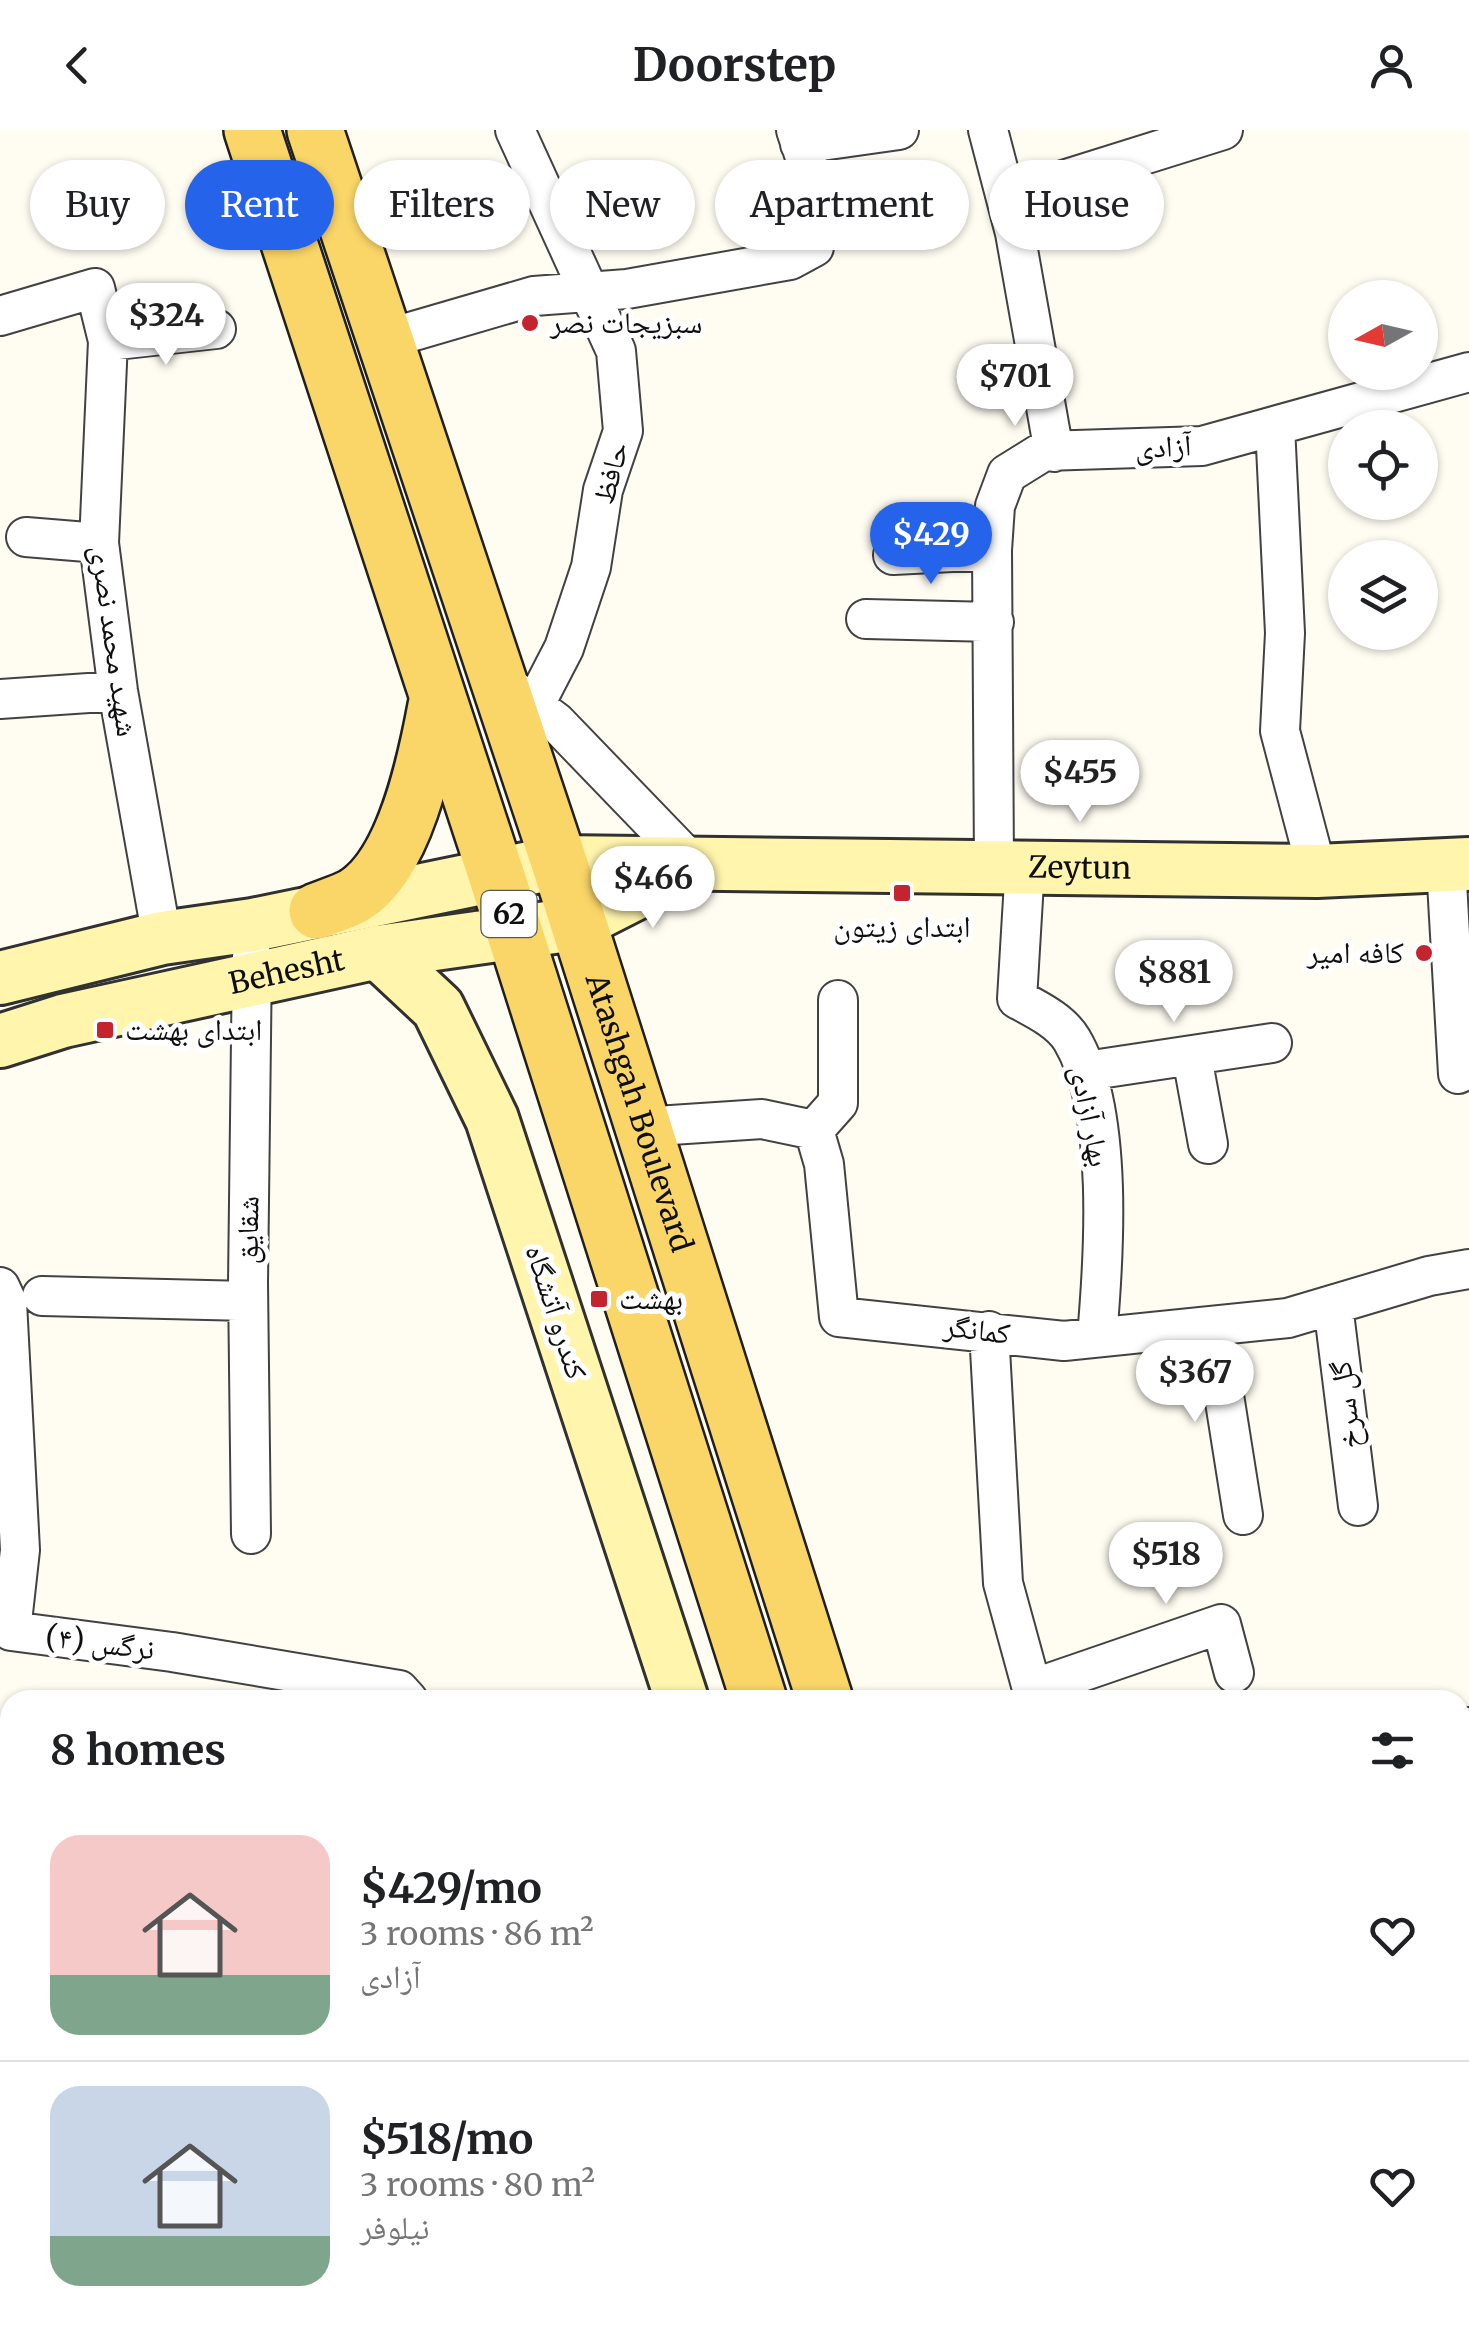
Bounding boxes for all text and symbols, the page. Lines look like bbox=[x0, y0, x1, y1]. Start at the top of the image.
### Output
text: Doorstep bbox=[633, 37, 836, 93]
icon: back bbox=[50, 38, 105, 93]
icon: person bbox=[1364, 38, 1419, 93]
chip: Buy bbox=[30, 160, 165, 250]
chip: Rent bbox=[185, 160, 334, 250]
chip: Filters bbox=[354, 160, 530, 250]
chip: New bbox=[550, 160, 695, 250]
chip: Apartment bbox=[715, 160, 969, 250]
chip: House bbox=[989, 160, 1164, 250]
north arrow bbox=[1328, 280, 1438, 390]
map controls bbox=[1328, 280, 1438, 650]
pin: $324 bbox=[107, 283, 225, 368]
text: $324 bbox=[128, 295, 204, 335]
place label: سبزیجات نصر bbox=[549, 303, 702, 341]
marker: سبزیجات نصر bbox=[519, 312, 541, 334]
pin: $701 bbox=[956, 344, 1074, 429]
text: $701 bbox=[979, 356, 1051, 396]
button: locate bbox=[1328, 410, 1438, 520]
street label: آزادی bbox=[1134, 425, 1194, 466]
street label: حافظ bbox=[584, 438, 636, 508]
pin: $429 bbox=[872, 502, 990, 587]
text: $429 bbox=[892, 514, 970, 554]
button: layers bbox=[1328, 540, 1438, 650]
street label: شهید محمد نصری bbox=[83, 543, 147, 739]
pin: $455 bbox=[1021, 740, 1139, 825]
text: $455 bbox=[1042, 752, 1118, 792]
pin: $466 bbox=[594, 846, 712, 931]
street label: Zeytun bbox=[1028, 848, 1132, 887]
text: $466 bbox=[613, 858, 693, 898]
marker: ابتدای زیتون bbox=[891, 882, 913, 904]
road number: 62 bbox=[482, 891, 536, 937]
place label: ابتدای زیتون bbox=[833, 907, 971, 945]
place label: کافه امیر bbox=[1306, 933, 1404, 971]
street label: Behesht bbox=[225, 940, 348, 1002]
pin: $881 bbox=[1115, 940, 1233, 1025]
marker: کافه امیر bbox=[1413, 942, 1435, 964]
text: $881 bbox=[1137, 952, 1211, 992]
street label: Atashgah Boulevard bbox=[577, 968, 702, 1256]
place label: ابتدای بهشت bbox=[125, 1010, 262, 1048]
marker: ابتدای بهشت bbox=[94, 1019, 116, 1041]
street label: بهار آزادی bbox=[1063, 1062, 1119, 1170]
street label: شقایق bbox=[227, 1195, 267, 1265]
street label: کندرو آتشگاه bbox=[517, 1240, 597, 1384]
place label: بهشت bbox=[619, 1279, 683, 1317]
marker: بهشت bbox=[588, 1288, 610, 1310]
street label: کمانگر bbox=[941, 1306, 1012, 1352]
pin: $367 bbox=[1136, 1340, 1254, 1425]
text: $367 bbox=[1158, 1352, 1232, 1392]
street label: گل سرخ bbox=[1321, 1359, 1370, 1451]
pin: $518 bbox=[1107, 1522, 1225, 1607]
text: $518 bbox=[1131, 1534, 1201, 1574]
street label: نرگس (۴) bbox=[43, 1616, 157, 1668]
icon: filters bbox=[1365, 1723, 1420, 1778]
text: 8 homes bbox=[50, 1724, 226, 1776]
text: $429/mo bbox=[360, 1862, 542, 1914]
icon: home bbox=[130, 1875, 250, 1995]
icon: heart bbox=[1365, 1908, 1420, 1963]
text: 3 rooms · 86 m² bbox=[360, 1914, 594, 1954]
text: آزادی bbox=[360, 1957, 421, 1997]
text: $518/mo bbox=[360, 2113, 533, 2165]
icon: home bbox=[130, 2126, 250, 2246]
icon: heart bbox=[1365, 2159, 1420, 2214]
text: 3 rooms · 80 m² bbox=[360, 2165, 595, 2205]
text: نیلوفر bbox=[360, 2208, 430, 2248]

